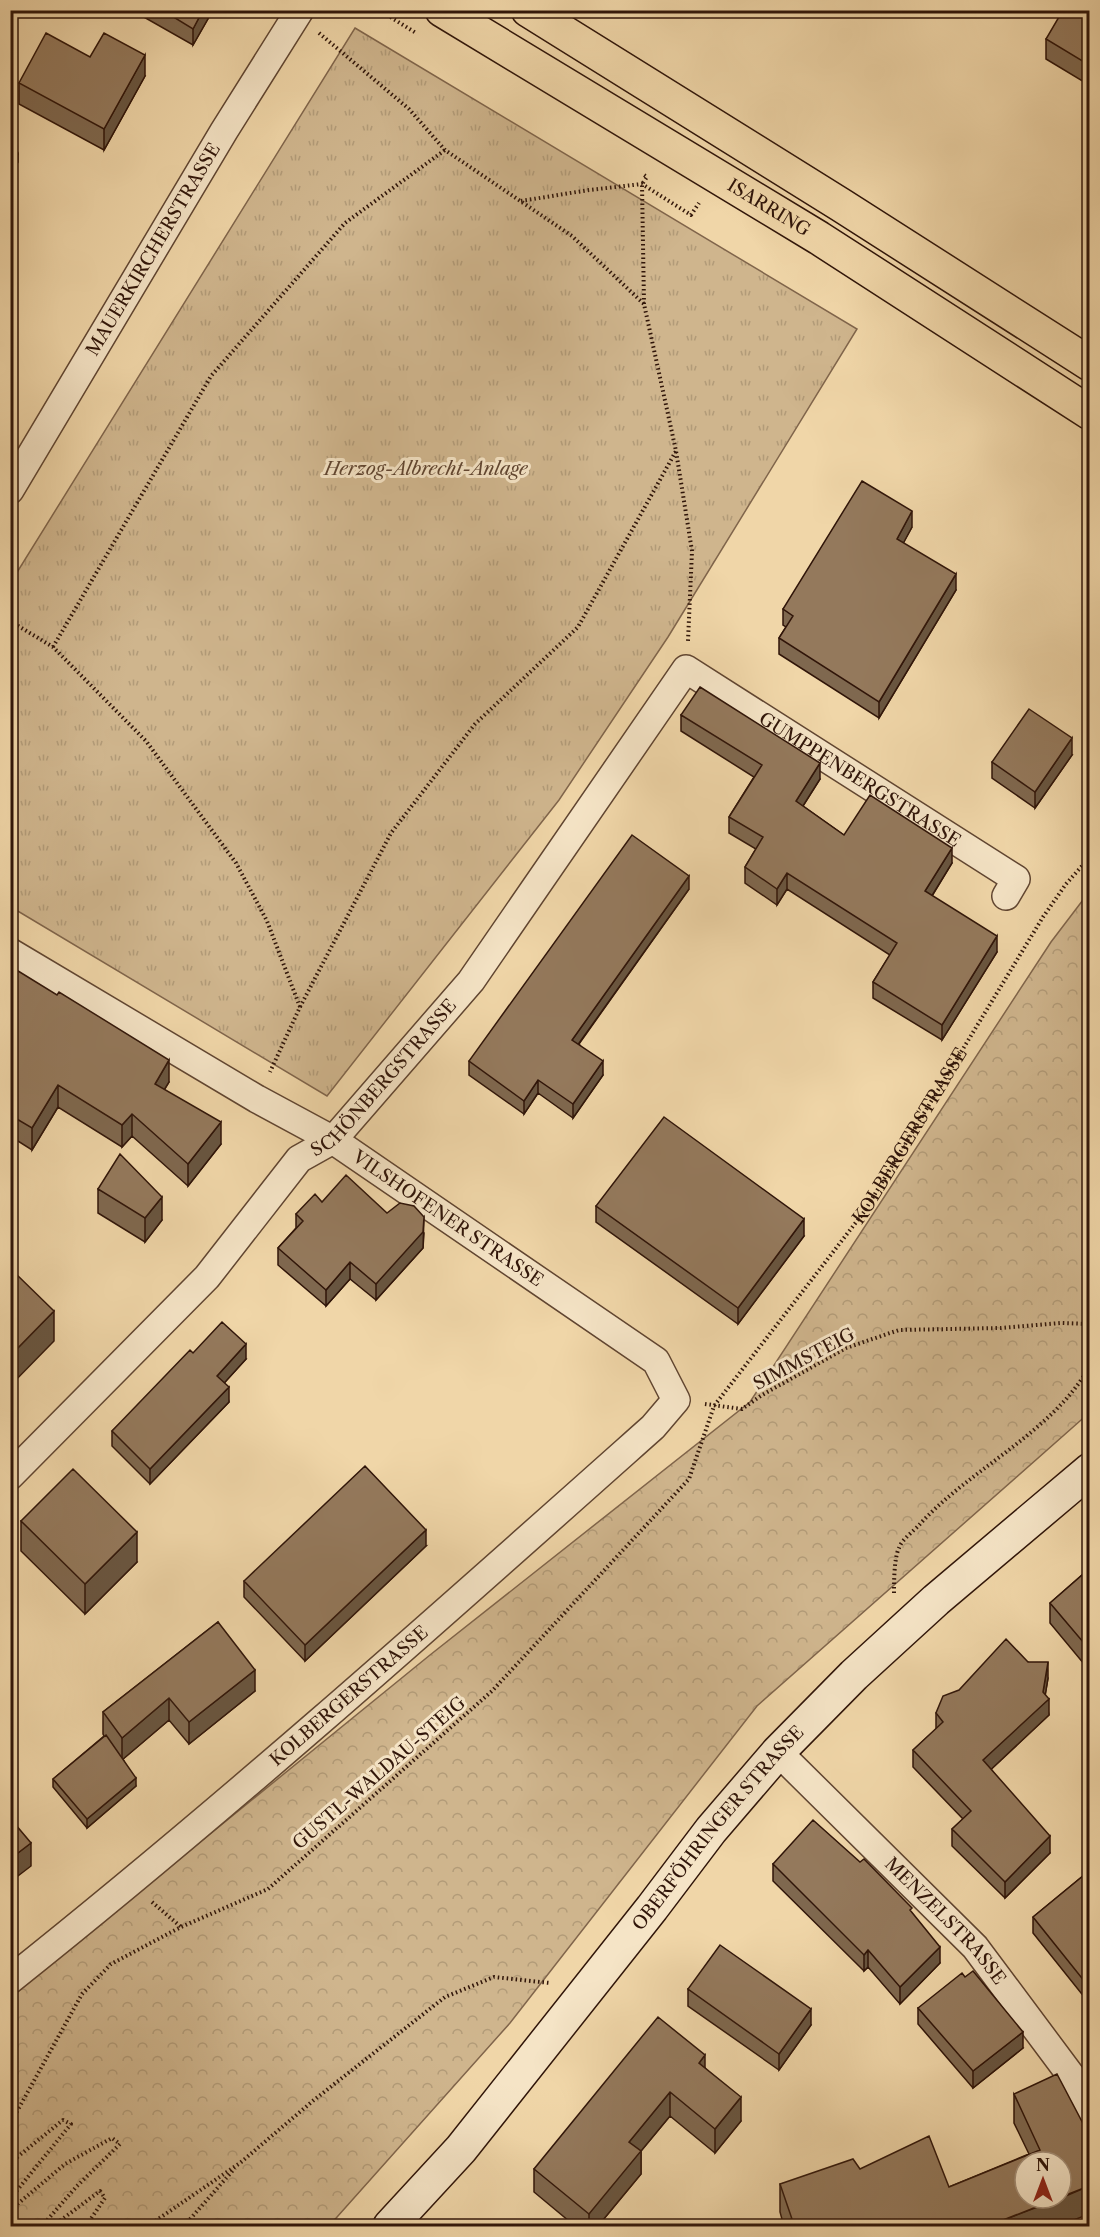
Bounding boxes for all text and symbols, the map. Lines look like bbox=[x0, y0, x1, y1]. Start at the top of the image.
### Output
street label: MAUERKIRCHERSTRASSE bbox=[82, 139, 225, 360]
street label: ISARRING bbox=[723, 174, 815, 241]
park label: Herzog-Albrecht-Anlage bbox=[322, 458, 529, 480]
street label: GUMPPENBERGSTRASSE bbox=[755, 707, 965, 852]
street label: SCHÖNBERGSTRASSE bbox=[307, 995, 461, 1161]
street label: KOLBERGERSTRASSE bbox=[848, 1044, 972, 1229]
street label: VILSHOFENER STRASSE bbox=[348, 1145, 547, 1291]
street label: SIMMSTEIG bbox=[750, 1323, 859, 1395]
street label: KOLBERGERSTRASSE bbox=[265, 1621, 433, 1771]
street label: GUSTL-WALDAU-STEIG bbox=[288, 1692, 470, 1854]
street label: OBERFÖHRINGER STRASSE bbox=[628, 1721, 809, 1935]
street label: MENZELSTRASSE bbox=[880, 1853, 1010, 1989]
north arrow bbox=[1013, 2150, 1073, 2210]
text: N bbox=[1036, 2155, 1050, 2175]

